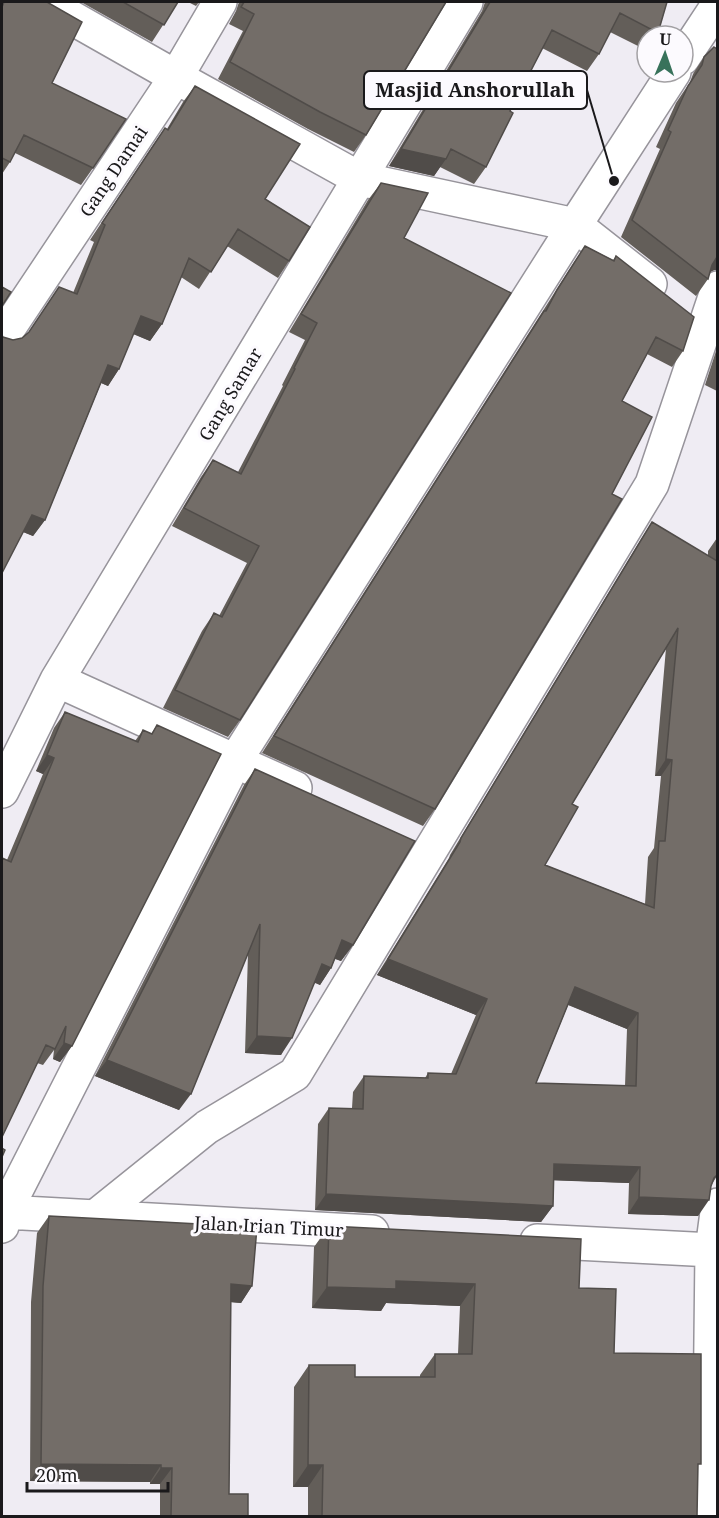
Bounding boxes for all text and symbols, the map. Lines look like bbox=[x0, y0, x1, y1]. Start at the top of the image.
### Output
north arrow bbox=[635, 24, 695, 84]
text: U bbox=[659, 28, 672, 50]
callout: Masjid Anshorullah bbox=[364, 71, 587, 109]
text: Masjid Anshorullah bbox=[375, 76, 575, 103]
street label: Gang Damai bbox=[74, 121, 152, 221]
street label: Gang Samar bbox=[193, 343, 267, 445]
street label: Jalan Irian Timur bbox=[193, 1210, 345, 1242]
scale bar bbox=[27, 1455, 168, 1493]
text: 20 m bbox=[36, 1463, 78, 1487]

